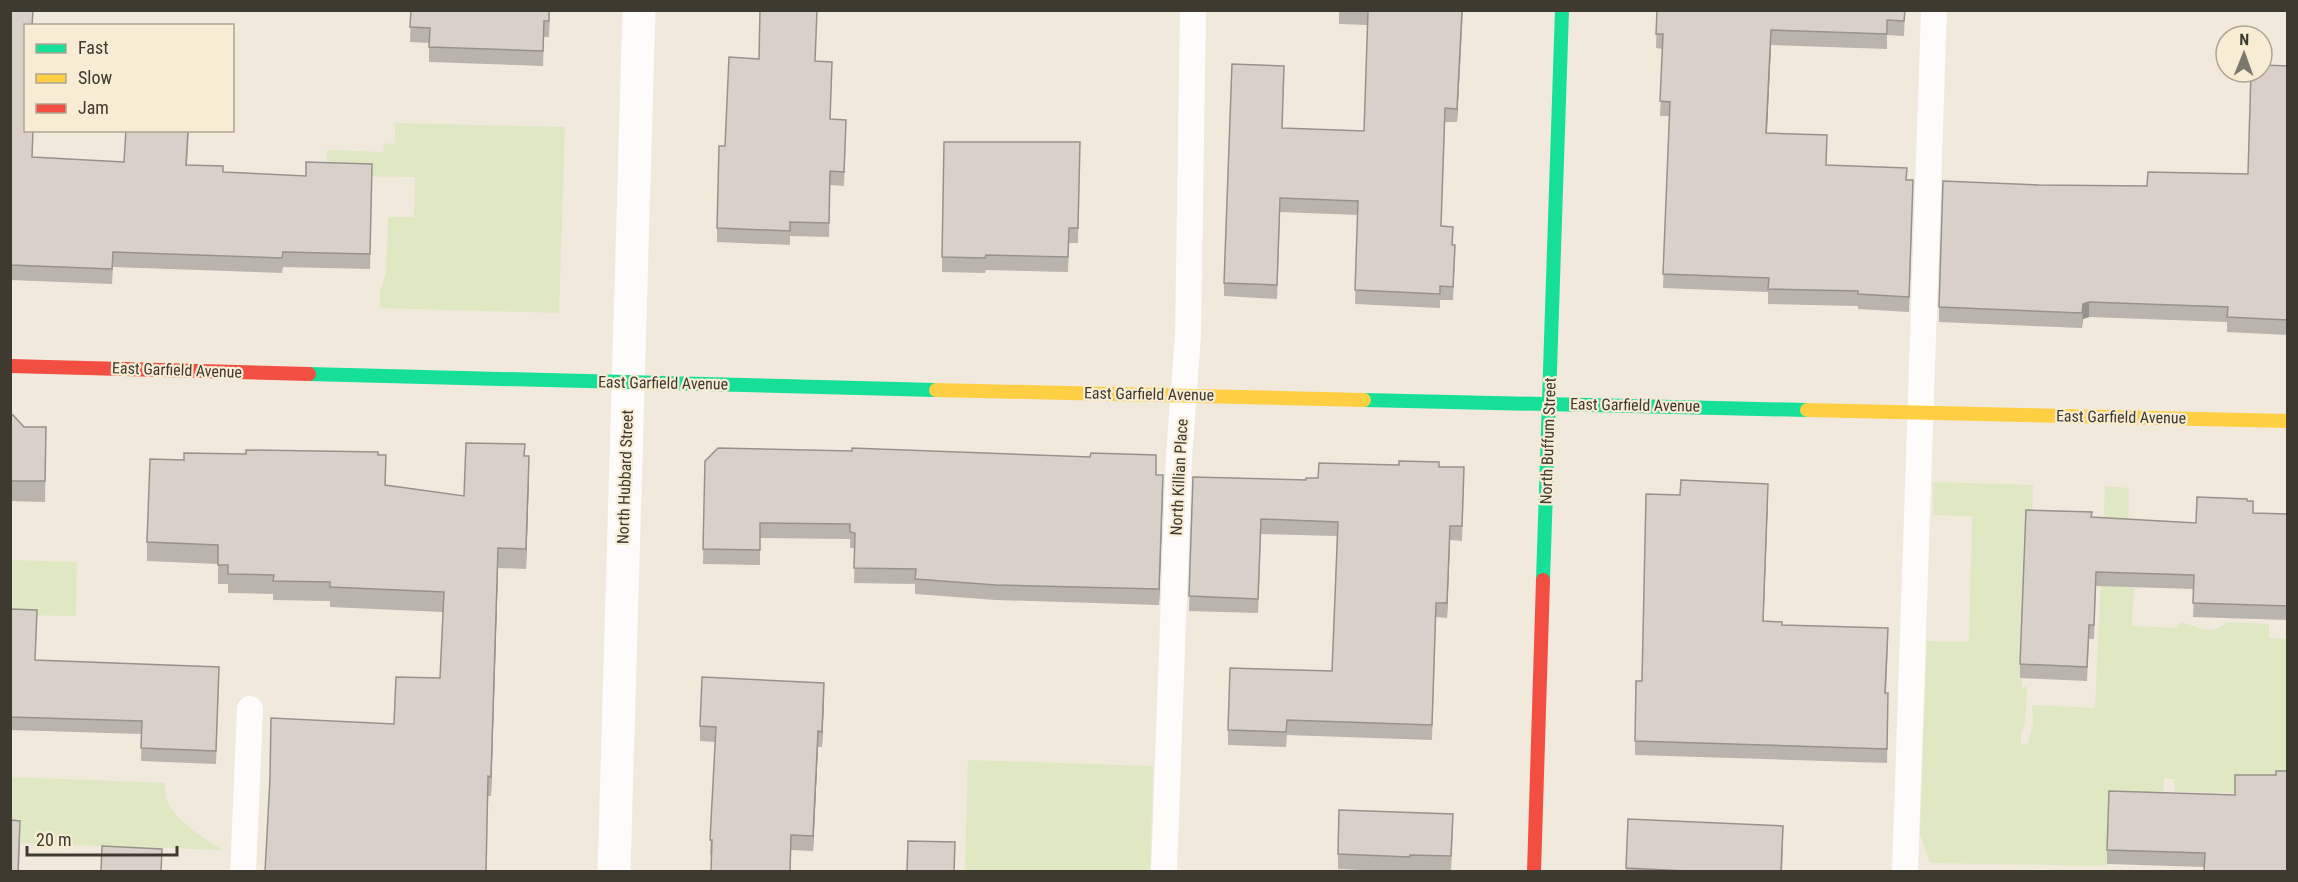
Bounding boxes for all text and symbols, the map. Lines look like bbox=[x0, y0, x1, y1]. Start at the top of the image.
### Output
legend bbox=[24, 24, 234, 132]
north arrow bbox=[2214, 24, 2274, 84]
text: N bbox=[2239, 30, 2249, 49]
text: Fast bbox=[78, 37, 109, 58]
text: Slow bbox=[78, 67, 113, 88]
text: Jam bbox=[78, 97, 109, 118]
street label: East Garfield Avenue bbox=[112, 358, 242, 382]
street label: East Garfield Avenue bbox=[598, 372, 728, 394]
street label: North Buffum Street bbox=[1536, 377, 1560, 505]
street label: East Garfield Avenue bbox=[1084, 383, 1214, 405]
street label: East Garfield Avenue bbox=[1570, 394, 1700, 416]
street label: East Garfield Avenue bbox=[2056, 406, 2186, 428]
street label: North Hubbard Street bbox=[613, 409, 637, 544]
street label: North Killian Place bbox=[1166, 418, 1192, 536]
scale bar bbox=[27, 819, 177, 857]
text: 20 m bbox=[36, 829, 71, 850]

